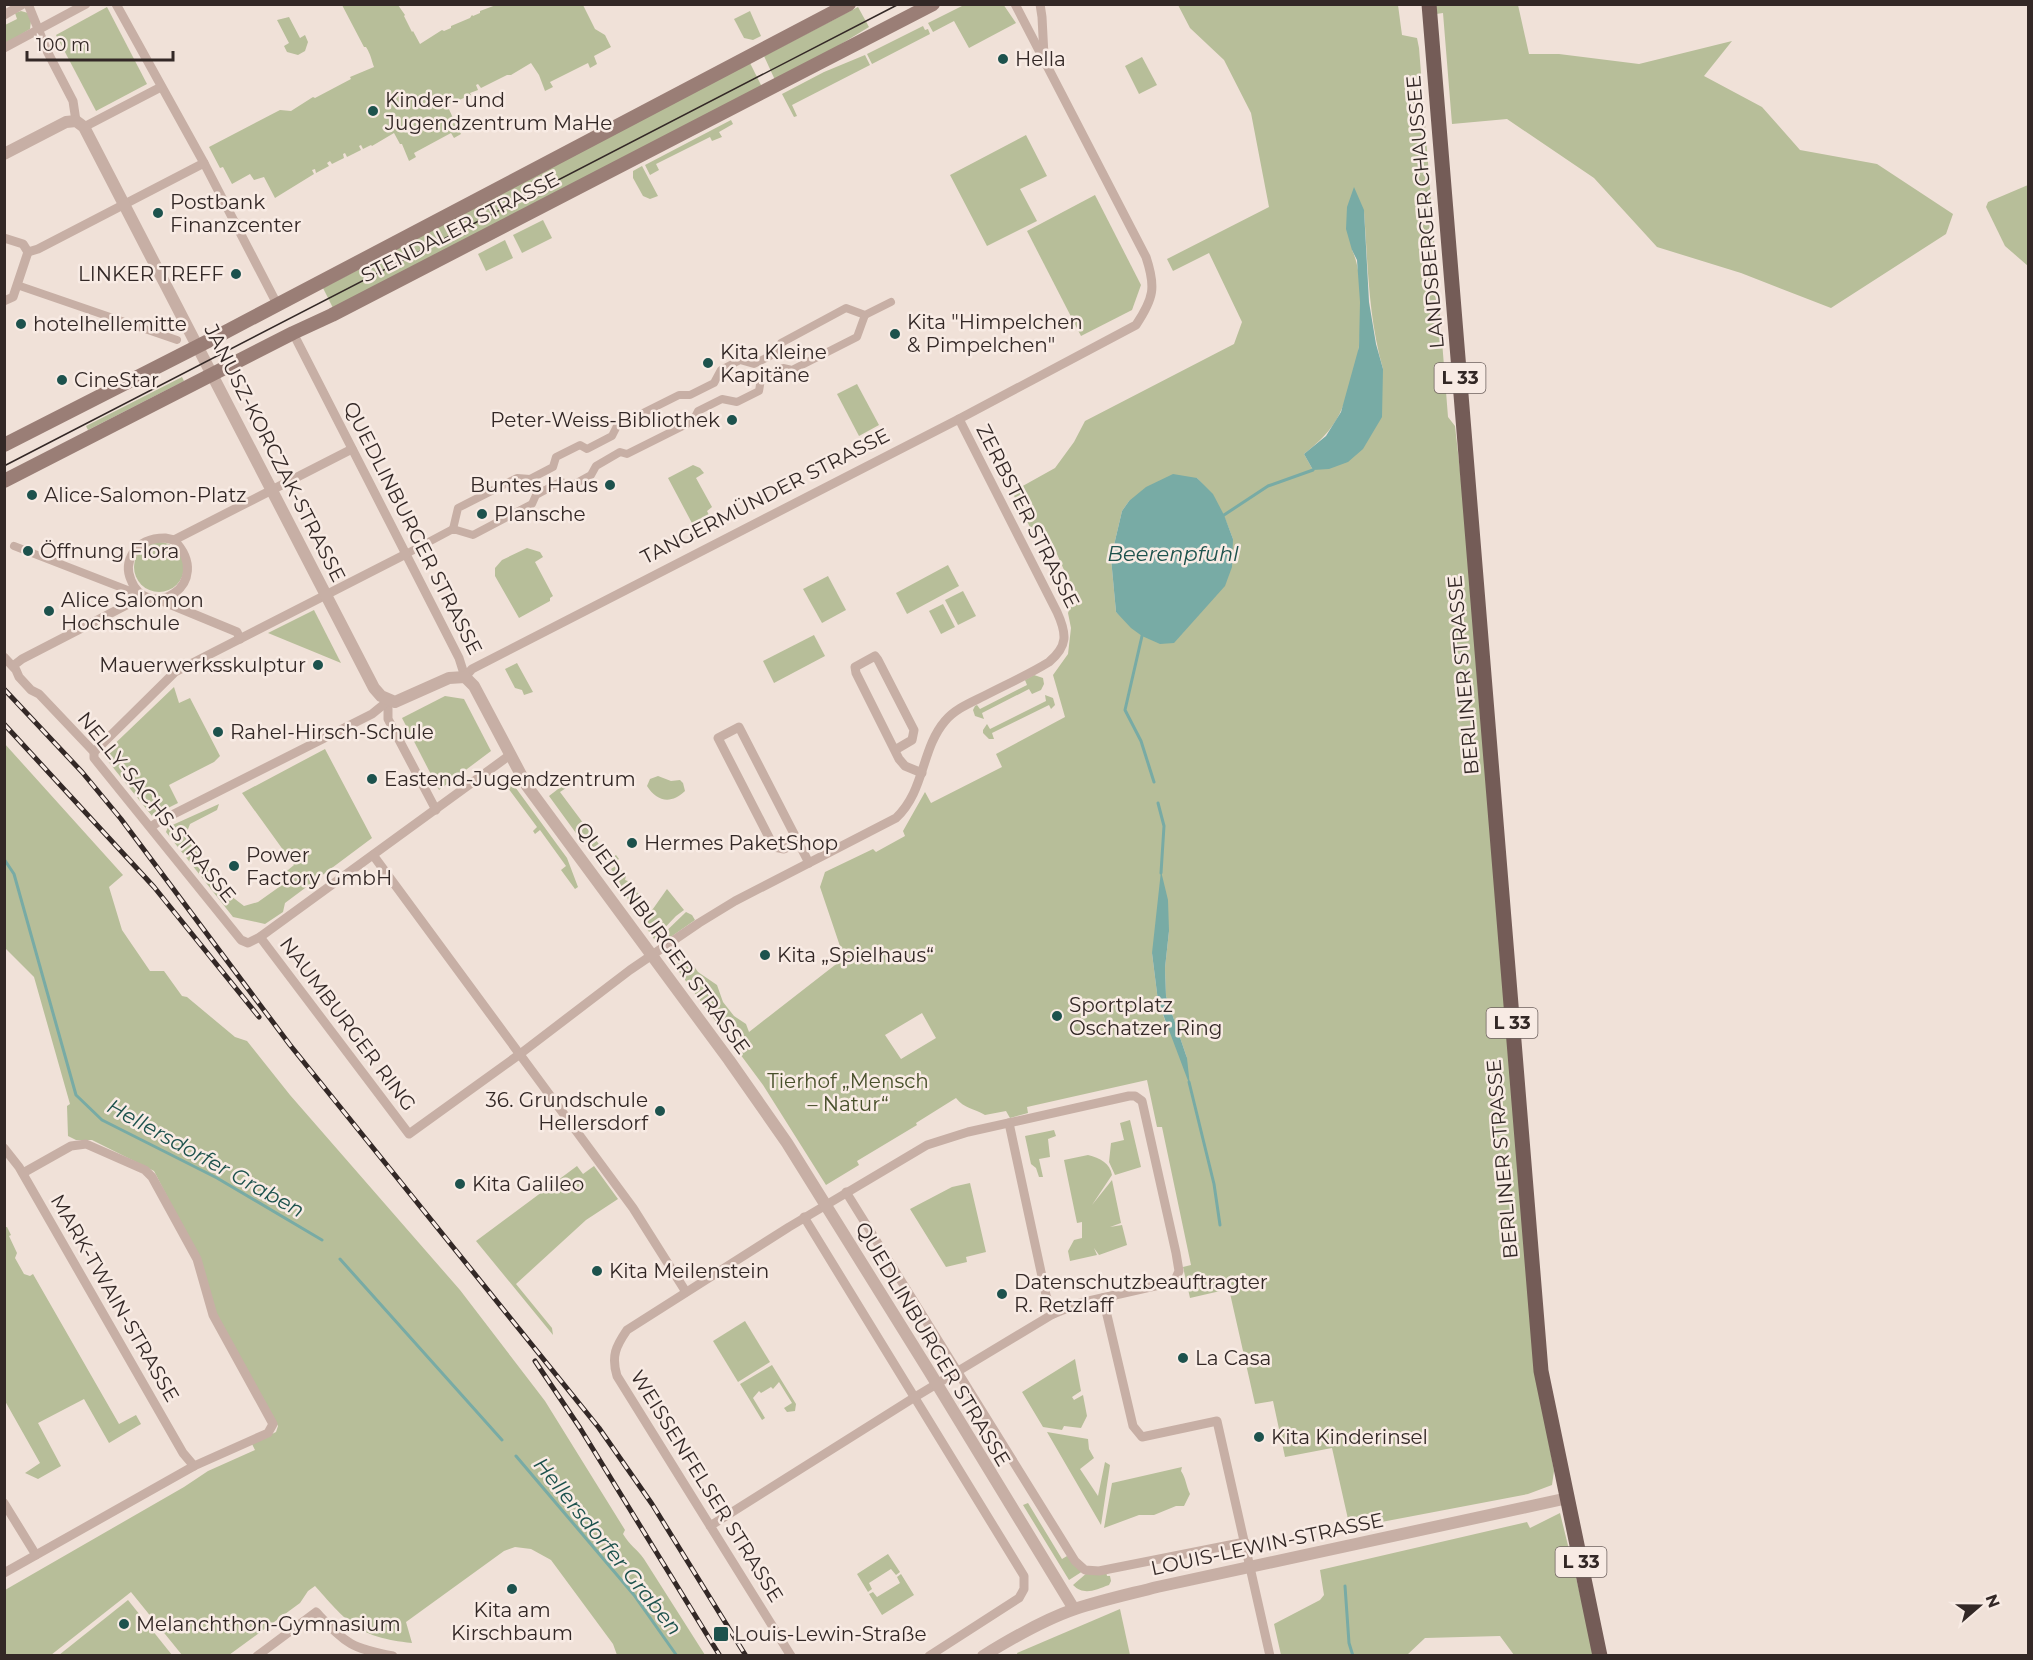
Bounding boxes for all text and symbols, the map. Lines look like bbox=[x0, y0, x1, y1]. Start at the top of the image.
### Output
scale bar bbox=[27, 24, 172, 62]
text: 100 m bbox=[36, 34, 90, 56]
place label: Hella bbox=[1015, 47, 1066, 71]
marker: Hella bbox=[996, 52, 1010, 66]
street label: LANDSBERGER CHAUSSEE bbox=[1401, 74, 1449, 350]
place label: Kinder- und Jugendzentrum MaHe bbox=[384, 88, 612, 135]
marker: Kinder- und Jugendzentrum MaHe bbox=[366, 104, 380, 118]
street label: STENDALER STRASSE bbox=[357, 167, 563, 287]
place label: Postbank Finanzcenter bbox=[170, 190, 301, 237]
marker: Postbank Finanzcenter bbox=[151, 206, 165, 220]
place label: LINKER TREFF bbox=[78, 262, 224, 286]
marker: LINKER TREFF bbox=[229, 267, 243, 281]
place label: Kita "Himpelchen & Pimpelchen" bbox=[907, 310, 1083, 357]
place label: hotelhellemitte bbox=[33, 312, 187, 336]
marker: hotelhellemitte bbox=[14, 317, 28, 331]
street label: JANUSZ-KORCZAK-STRASSE bbox=[199, 319, 351, 586]
marker: Kita "Himpelchen & Pimpelchen" bbox=[888, 327, 902, 341]
place label: Kita Kleine Kapitäne bbox=[720, 340, 827, 387]
marker: Kita Kleine Kapitäne bbox=[701, 356, 715, 370]
road number: L 33 bbox=[1434, 363, 1486, 393]
place label: CineStar bbox=[74, 368, 159, 392]
marker: CineStar bbox=[55, 373, 69, 387]
street label: QUEDLINBURGER STRASSE bbox=[339, 397, 487, 659]
place label: Peter-Weiss-Bibliothek bbox=[490, 408, 720, 432]
marker: Peter-Weiss-Bibliothek bbox=[725, 413, 739, 427]
street label: ZERBSTER STRASSE bbox=[971, 420, 1085, 612]
street label: TANGERMÜNDER STRASSE bbox=[637, 423, 893, 569]
place label: Buntes Haus bbox=[470, 473, 598, 497]
marker: Buntes Haus bbox=[603, 478, 617, 492]
place label: Alice-Salomon-Platz bbox=[44, 483, 247, 507]
marker: Alice-Salomon-Platz bbox=[25, 488, 39, 502]
place label: Plansche bbox=[494, 502, 586, 526]
marker: Plansche bbox=[475, 507, 489, 521]
place label: Öffnung Flora bbox=[40, 539, 179, 563]
water label: Beerenpfuhl bbox=[1107, 541, 1239, 566]
marker: Öffnung Flora bbox=[21, 544, 35, 558]
street label: BERLINER STRASSE bbox=[1442, 574, 1484, 776]
place label: Alice Salomon Hochschule bbox=[61, 588, 204, 635]
marker: Alice Salomon Hochschule bbox=[42, 604, 56, 618]
place label: Mauerwerksskulptur bbox=[99, 653, 306, 677]
marker: Mauerwerksskulptur bbox=[311, 658, 325, 672]
street label: NELLY-SACHS-STRASSE bbox=[73, 707, 241, 907]
place label: Rahel-Hirsch-Schule bbox=[230, 720, 434, 744]
marker: Rahel-Hirsch-Schule bbox=[211, 725, 225, 739]
place label: Eastend-Jugendzentrum bbox=[384, 767, 636, 791]
marker: Eastend-Jugendzentrum bbox=[365, 772, 379, 786]
street label: QUEDLINBURGER STRASSE bbox=[571, 817, 755, 1059]
place label: Hermes PaketShop bbox=[644, 831, 838, 855]
marker: Hermes PaketShop bbox=[625, 836, 639, 850]
place label: Power Factory GmbH bbox=[246, 843, 392, 890]
marker: Power Factory GmbH bbox=[227, 859, 241, 873]
street label: NAUMBURGER RING bbox=[275, 932, 421, 1116]
place label: Kita „Spielhaus“ bbox=[777, 943, 934, 967]
marker: Kita „Spielhaus“ bbox=[758, 948, 772, 962]
place label: Sportplatz Oschatzer Ring bbox=[1069, 993, 1223, 1040]
road number: L 33 bbox=[1486, 1008, 1538, 1038]
marker: Sportplatz Oschatzer Ring bbox=[1050, 1009, 1064, 1023]
street label: BERLINER STRASSE bbox=[1481, 1058, 1523, 1260]
park label: Tierhof „Mensch – Natur“ bbox=[767, 1069, 929, 1116]
place label: 36. Grundschule Hellersdorf bbox=[486, 1088, 649, 1135]
water label: Hellersdorfer Graben bbox=[103, 1093, 309, 1223]
marker: 36. Grundschule Hellersdorf bbox=[653, 1104, 667, 1118]
place label: Kita Galileo bbox=[472, 1172, 584, 1196]
marker: Kita Galileo bbox=[453, 1177, 467, 1191]
street label: MARK-TWAIN-STRASSE bbox=[46, 1190, 184, 1406]
street label: QUEDLINBURGER STRASSE bbox=[850, 1217, 1016, 1471]
place label: Kita Meilenstein bbox=[609, 1259, 769, 1283]
marker: Kita Meilenstein bbox=[590, 1264, 604, 1278]
place label: Datenschutzbeauftragter R. Retzlaff bbox=[1014, 1270, 1268, 1317]
marker: Datenschutzbeauftragter R. Retzlaff bbox=[995, 1287, 1009, 1301]
place label: La Casa bbox=[1195, 1346, 1271, 1370]
marker: La Casa bbox=[1176, 1351, 1190, 1365]
street label: WEISSENFELSER STRASSE bbox=[626, 1366, 788, 1606]
place label: Kita Kinderinsel bbox=[1271, 1425, 1428, 1449]
marker: Kita Kinderinsel bbox=[1252, 1430, 1266, 1444]
water label: Hellersdorfer Graben bbox=[529, 1452, 687, 1640]
street label: LOUIS-LEWIN-STRASSE bbox=[1148, 1508, 1386, 1580]
road number: L 33 bbox=[1556, 1547, 1606, 1577]
north arrow bbox=[1949, 1576, 2009, 1636]
marker: Kita am Kirschbaum bbox=[505, 1582, 519, 1596]
text: N bbox=[1981, 1592, 2004, 1610]
place label: Kita am Kirschbaum bbox=[451, 1598, 573, 1645]
place label: Melanchthon-Gymnasium bbox=[136, 1612, 401, 1636]
marker: Melanchthon-Gymnasium bbox=[117, 1617, 131, 1631]
place label: Louis-Lewin-Straße bbox=[734, 1622, 927, 1646]
marker: Louis-Lewin-Straße bbox=[712, 1625, 730, 1643]

